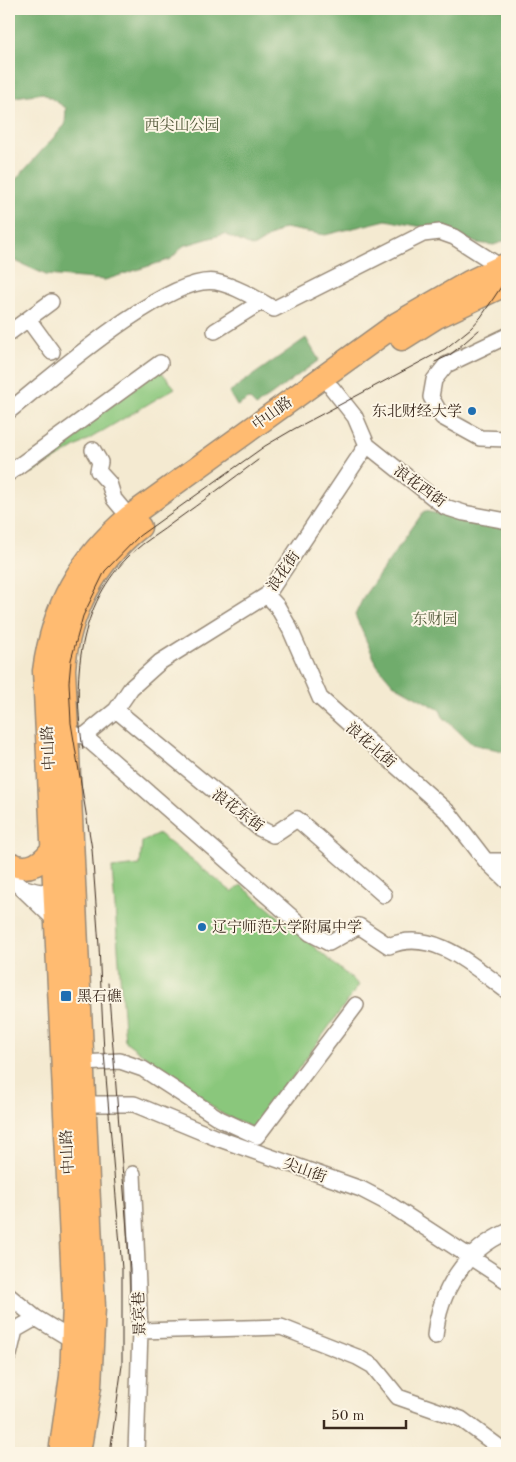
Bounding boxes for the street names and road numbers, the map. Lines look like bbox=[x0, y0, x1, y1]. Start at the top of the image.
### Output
street label: 中山路 bbox=[249, 393, 295, 434]
street label: 浪花西街 bbox=[390, 462, 449, 511]
street label: 浪花街 bbox=[264, 548, 303, 595]
street label: 浪花北街 bbox=[342, 719, 399, 771]
street label: 中山路 bbox=[39, 725, 58, 771]
street label: 浪花东街 bbox=[209, 786, 267, 835]
street label: 中山路 bbox=[58, 1129, 77, 1175]
street label: 尖山街 bbox=[281, 1155, 329, 1186]
street label: 景宾巷 bbox=[130, 1291, 149, 1337]

